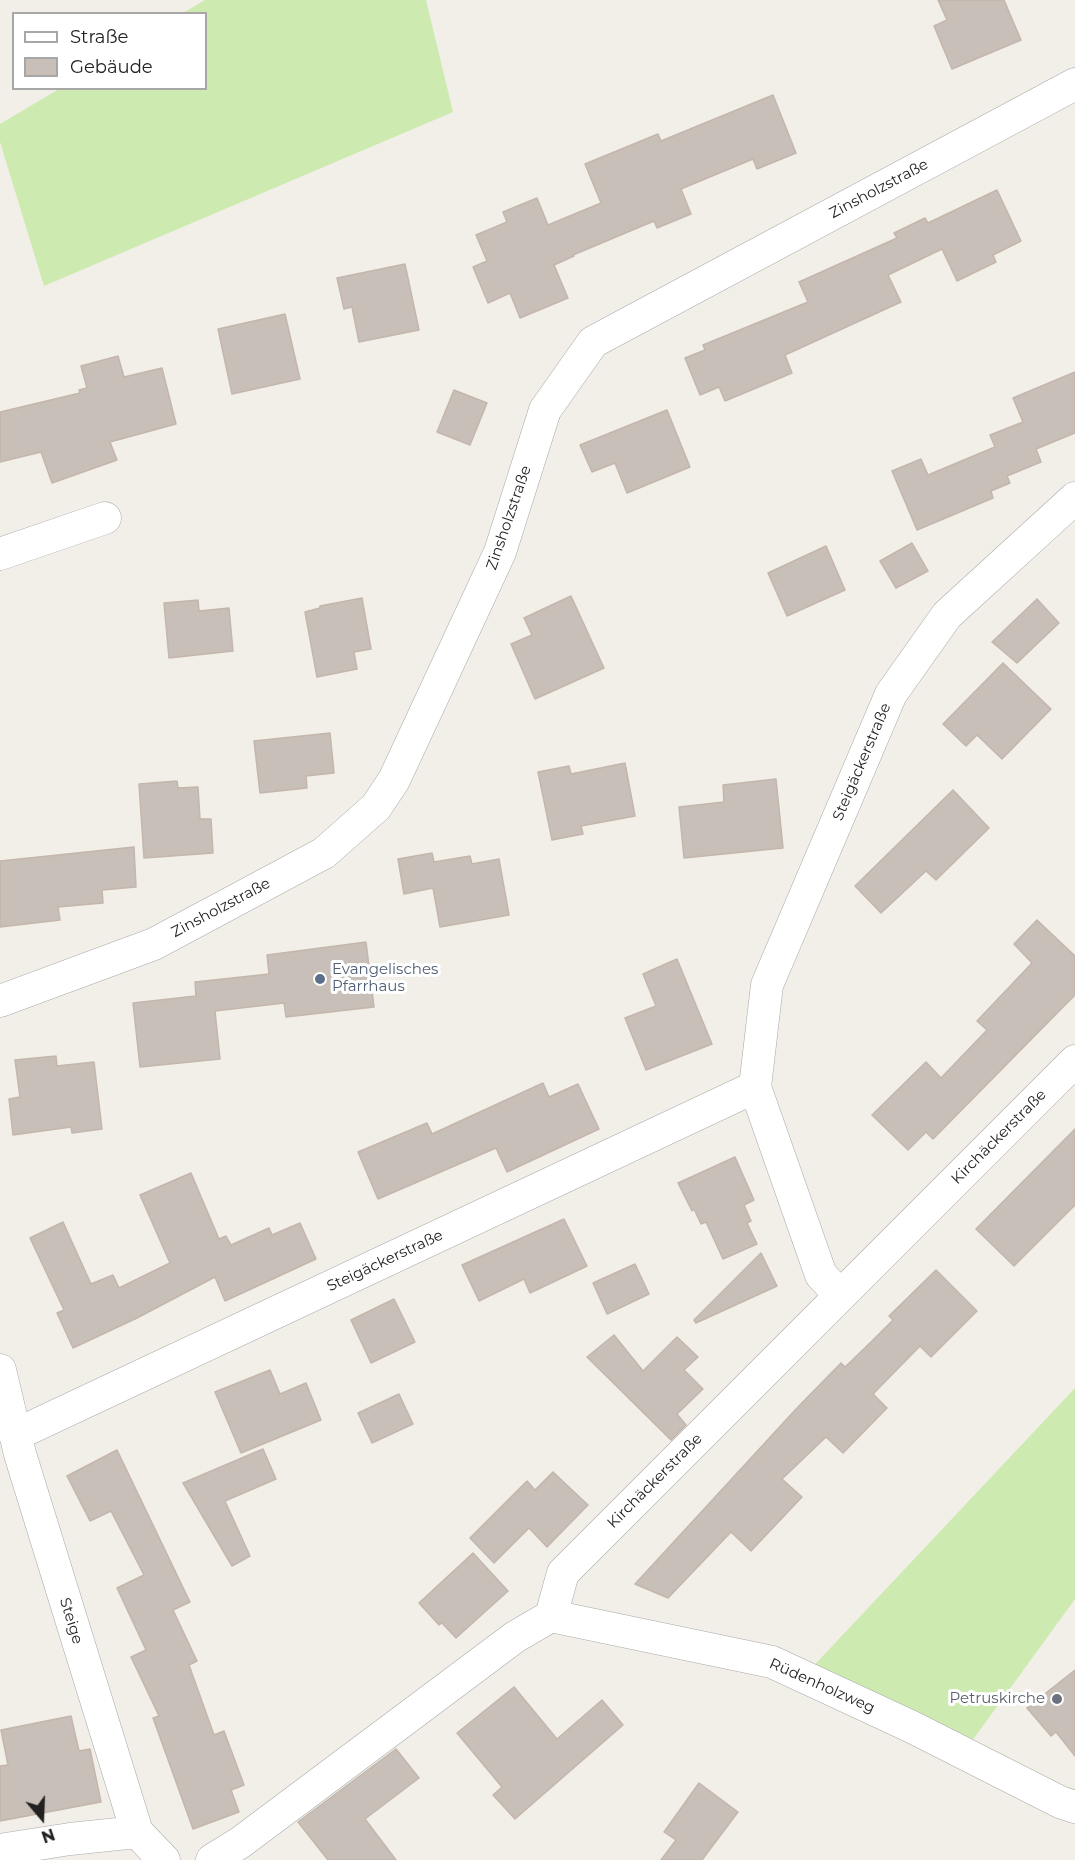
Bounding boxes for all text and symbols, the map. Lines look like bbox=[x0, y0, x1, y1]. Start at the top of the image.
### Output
legend bbox=[12, 12, 207, 90]
text: Straße bbox=[70, 26, 128, 48]
text: Gebäude bbox=[70, 56, 153, 78]
street label: Zinsholzstraße bbox=[827, 155, 931, 223]
street label: Zinsholzstraße bbox=[483, 463, 535, 573]
street label: Steigäckerstraße bbox=[829, 700, 895, 824]
street label: Zinsholzstraße bbox=[169, 874, 273, 942]
place label: Evangelisches Pfarrhaus bbox=[332, 961, 438, 996]
marker: Evangelisches Pfarrhaus bbox=[313, 972, 327, 986]
street label: Kirchäckerstraße bbox=[948, 1086, 1050, 1188]
street label: Steigäckerstraße bbox=[324, 1226, 446, 1296]
street label: Kirchäckerstraße bbox=[604, 1430, 706, 1532]
street label: Steige bbox=[55, 1596, 87, 1646]
street label: Rüdenholzweg bbox=[766, 1655, 878, 1717]
place label: Petruskirche bbox=[950, 1690, 1045, 1708]
marker: Petruskirche bbox=[1050, 1692, 1064, 1706]
north arrow bbox=[12, 1788, 72, 1848]
text: N bbox=[39, 1824, 57, 1847]

